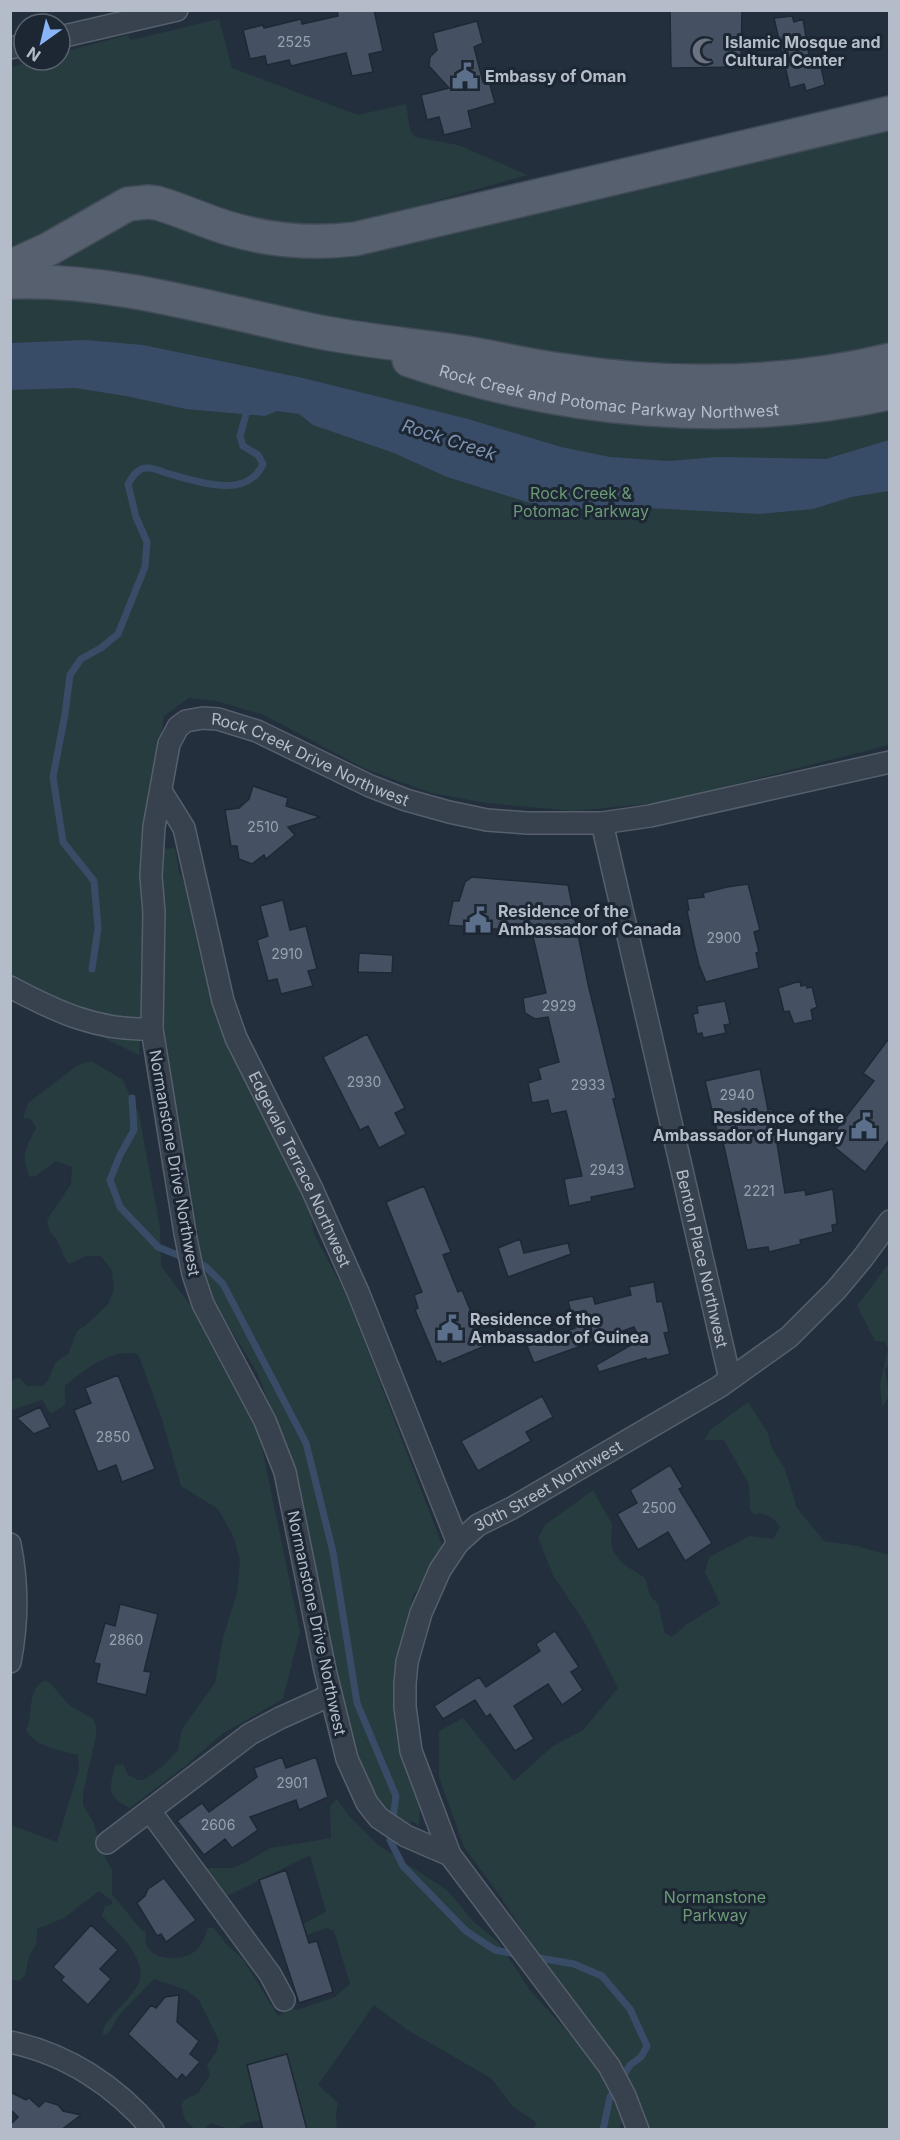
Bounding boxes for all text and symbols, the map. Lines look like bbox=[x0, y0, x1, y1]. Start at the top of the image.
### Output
north arrow bbox=[12, 12, 72, 72]
place label: Islamic Mosque and Cultural Center bbox=[725, 32, 881, 70]
house number: 2525 bbox=[277, 33, 311, 50]
mosque icon: Islamic Mosque and Cultural Center bbox=[690, 36, 720, 66]
text: N bbox=[23, 43, 44, 66]
public building icon: Embassy of Oman bbox=[450, 61, 480, 91]
place label: Embassy of Oman bbox=[485, 66, 626, 86]
street label: Rock Creek and Potomac Parkway Northwest bbox=[437, 360, 780, 422]
water label: Rock Creek bbox=[399, 414, 500, 465]
park label: Rock Creek & Potomac Parkway bbox=[513, 483, 649, 521]
street label: Rock Creek Drive Northwest bbox=[211, 709, 412, 810]
house number: 2510 bbox=[247, 818, 279, 835]
place label: Residence of the Ambassador of Canada bbox=[498, 901, 681, 939]
public building icon: Residence of the Ambassador of Canada bbox=[463, 905, 493, 935]
house number: 2900 bbox=[707, 929, 741, 946]
house number: 2910 bbox=[271, 945, 303, 962]
house number: 2929 bbox=[542, 997, 576, 1014]
street label: Normanstone Drive Northwest bbox=[145, 1048, 205, 1278]
street label: Edgevale Terrace Northwest bbox=[244, 1068, 356, 1270]
house number: 2930 bbox=[347, 1073, 381, 1090]
house number: 2933 bbox=[571, 1076, 605, 1093]
house number: 2940 bbox=[719, 1086, 755, 1103]
place label: Residence of the Ambassador of Hungary bbox=[653, 1107, 844, 1145]
public building icon: Residence of the Ambassador of Hungary bbox=[849, 1111, 879, 1141]
house number: 2943 bbox=[590, 1161, 624, 1178]
street label: Benton Place Northwest bbox=[672, 1167, 732, 1350]
house number: 2221 bbox=[743, 1182, 775, 1199]
place label: Residence of the Ambassador of Guinea bbox=[470, 1309, 649, 1347]
public building icon: Residence of the Ambassador of Guinea bbox=[435, 1313, 465, 1343]
house number: 2850 bbox=[96, 1428, 130, 1445]
street label: 30th Street Northwest bbox=[470, 1436, 626, 1536]
house number: 2500 bbox=[642, 1499, 676, 1516]
street label: Normanstone Drive Northwest bbox=[283, 1509, 351, 1737]
house number: 2860 bbox=[109, 1631, 143, 1648]
house number: 2901 bbox=[276, 1774, 308, 1791]
house number: 2606 bbox=[201, 1816, 235, 1833]
park label: Normanstone Parkway bbox=[664, 1887, 766, 1925]

